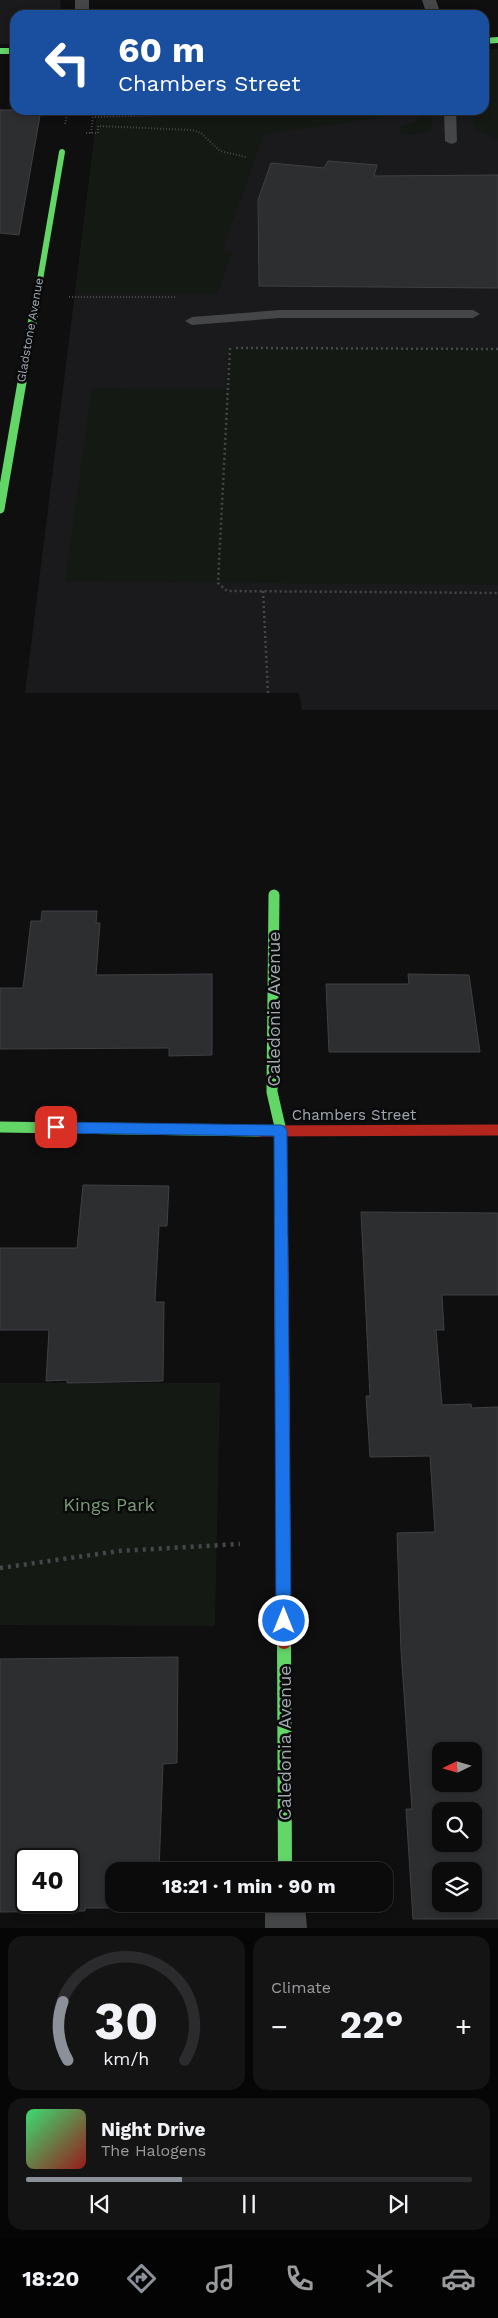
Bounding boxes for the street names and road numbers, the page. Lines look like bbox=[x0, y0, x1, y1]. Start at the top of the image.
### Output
street label: Gladstone Avenue bbox=[14, 277, 46, 383]
street label: Caledonia Avenue bbox=[263, 931, 284, 1087]
street label: Chambers Street bbox=[292, 1106, 417, 1124]
street label: Caledonia Avenue bbox=[274, 1665, 295, 1821]

